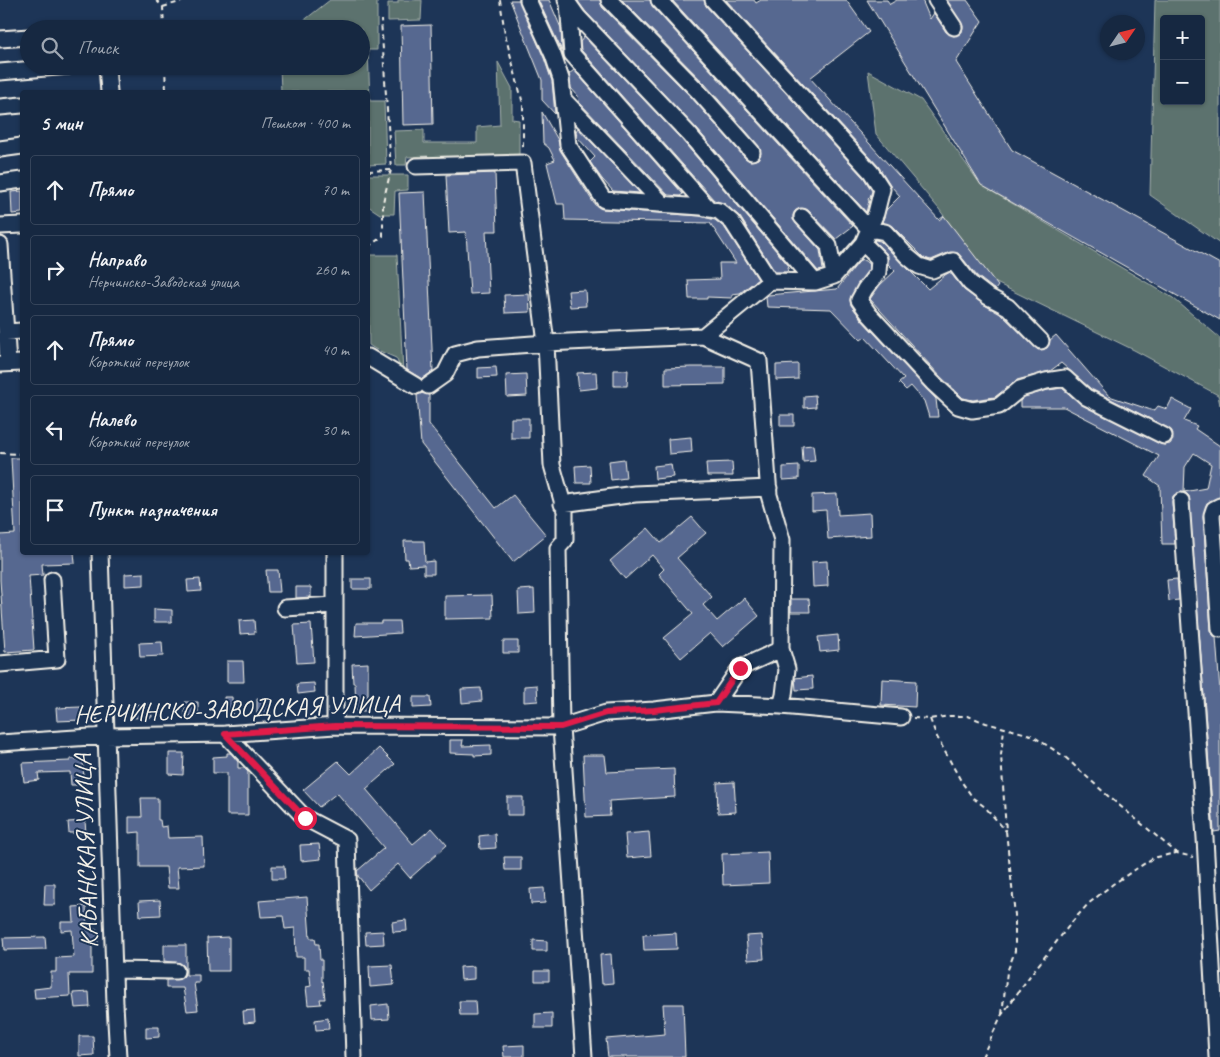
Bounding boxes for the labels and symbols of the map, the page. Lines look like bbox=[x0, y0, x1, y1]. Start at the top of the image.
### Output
north arrow bbox=[1100, 15, 1145, 60]
route end bbox=[729, 657, 752, 680]
street label: НЕРЧИНСКО-ЗАВОДСКАЯ УЛИЦА bbox=[74, 687, 402, 731]
street label: КАБАНСКАЯ УЛИЦА bbox=[67, 752, 105, 949]
route start bbox=[294, 807, 317, 830]

